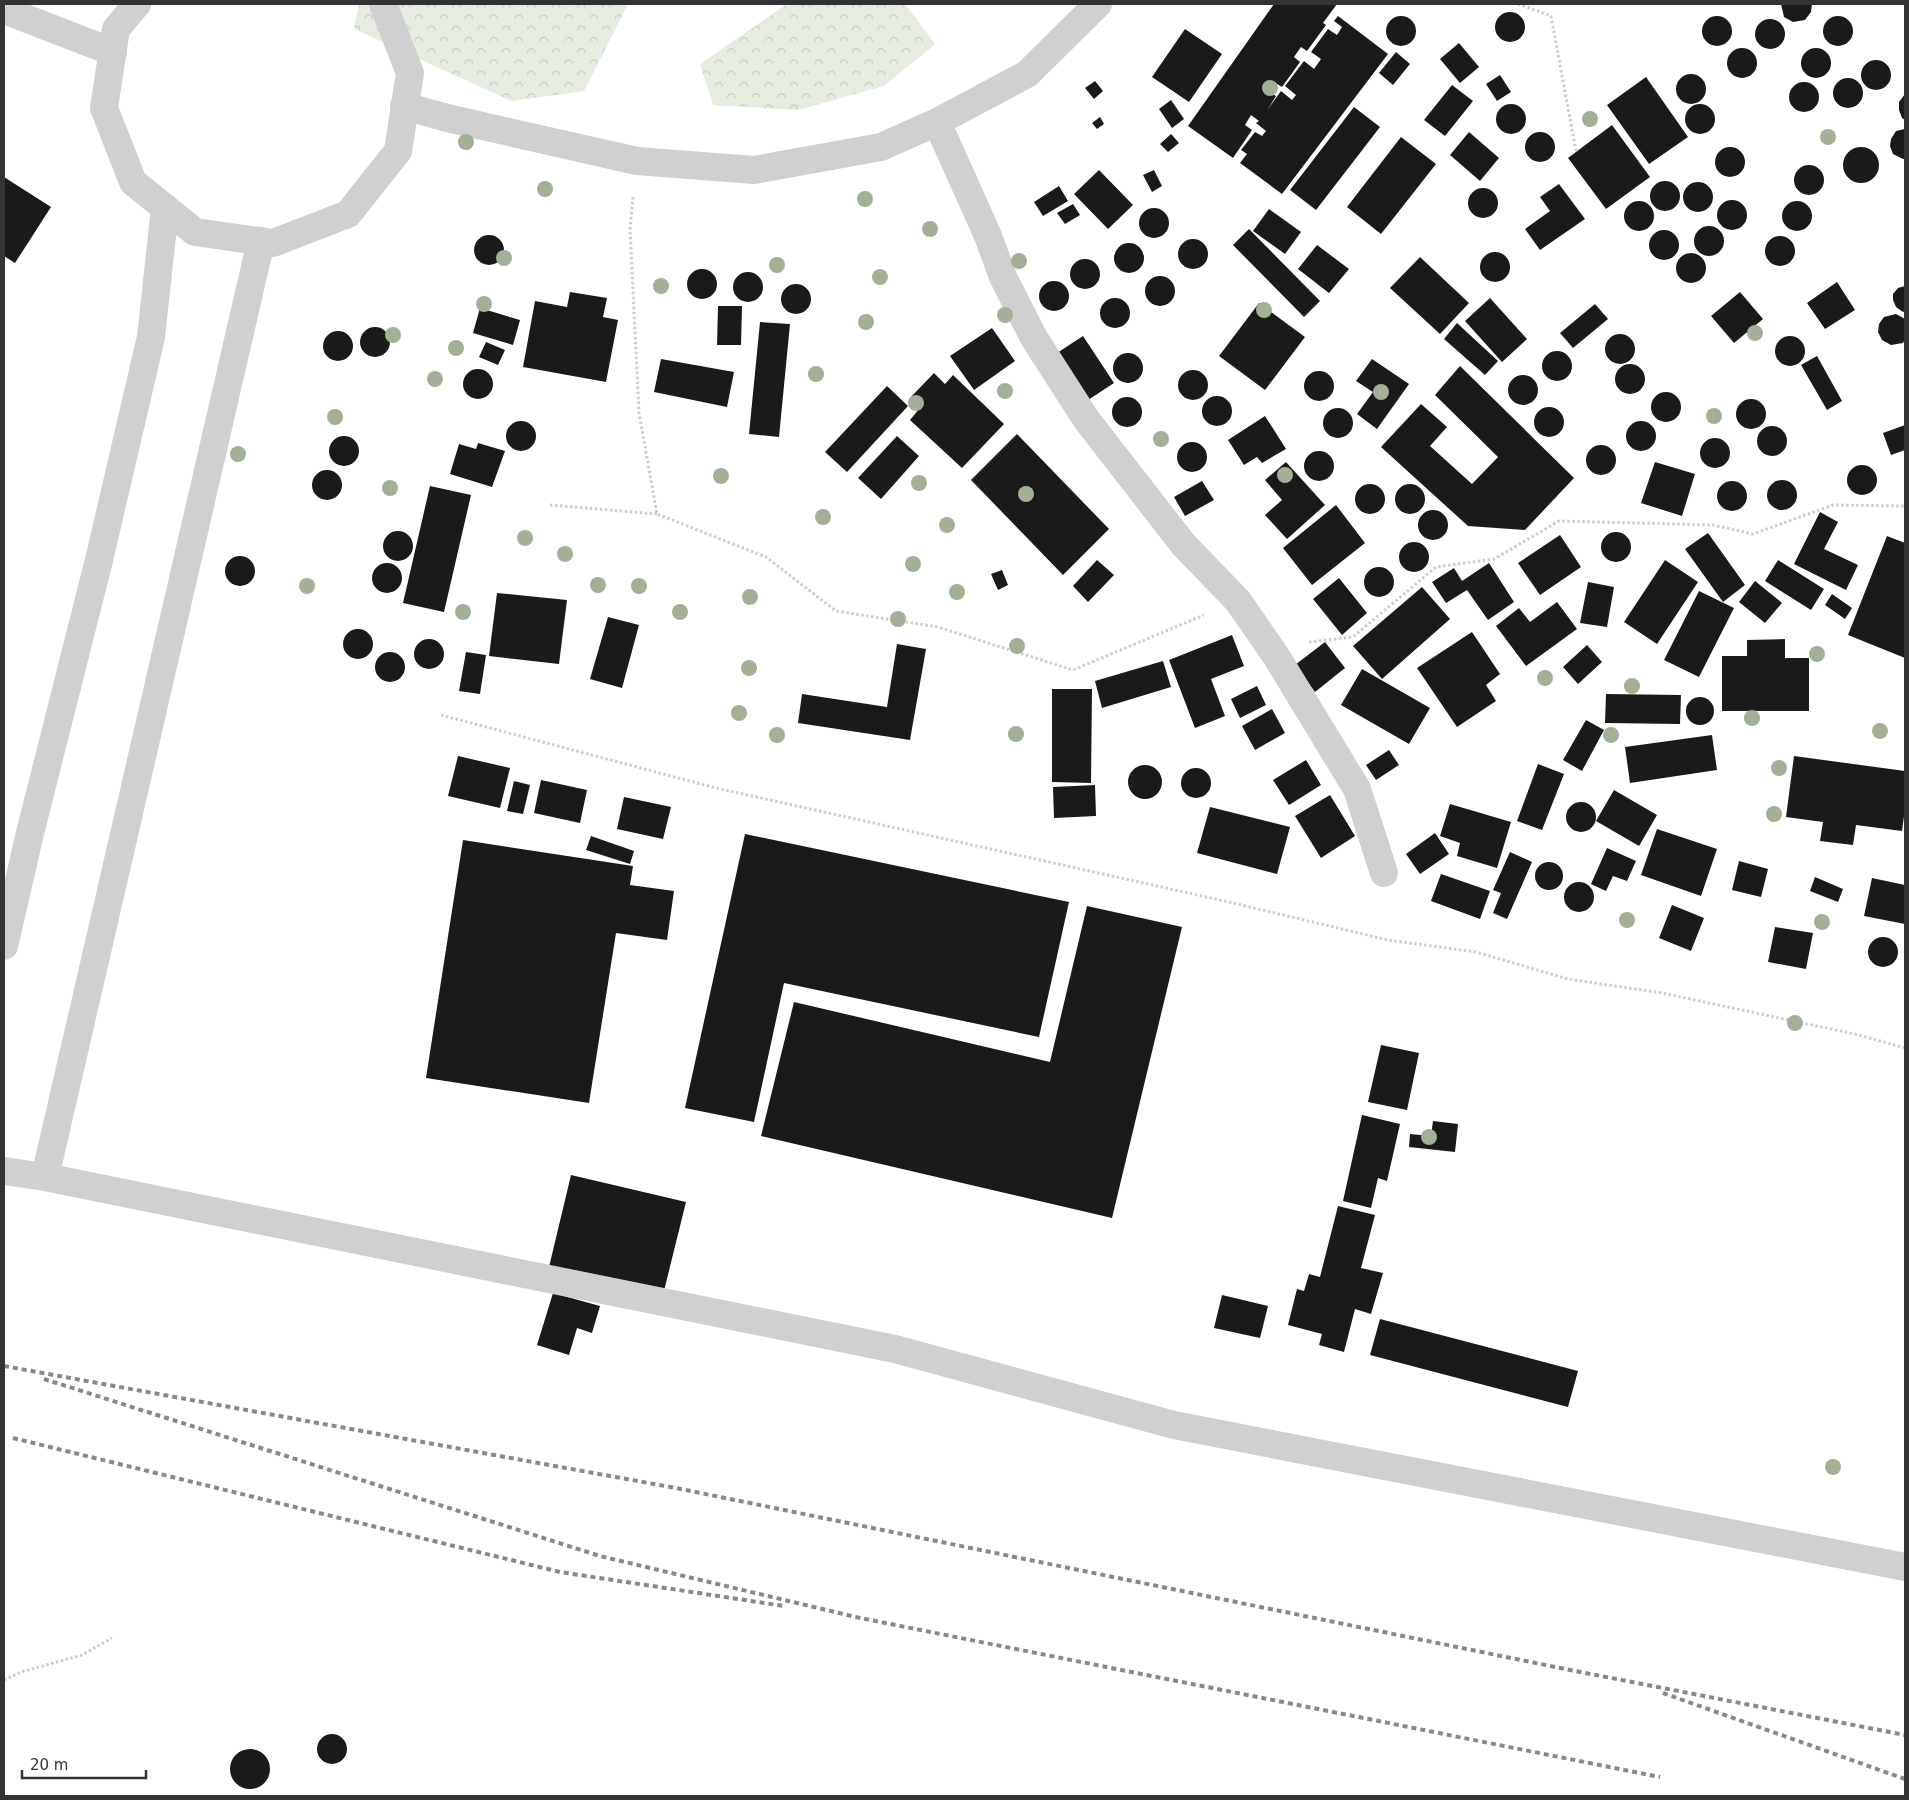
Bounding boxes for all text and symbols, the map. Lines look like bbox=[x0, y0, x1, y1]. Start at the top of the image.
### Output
scale bar bbox=[22, 1748, 146, 1780]
text: 20 m bbox=[30, 1756, 68, 1774]

